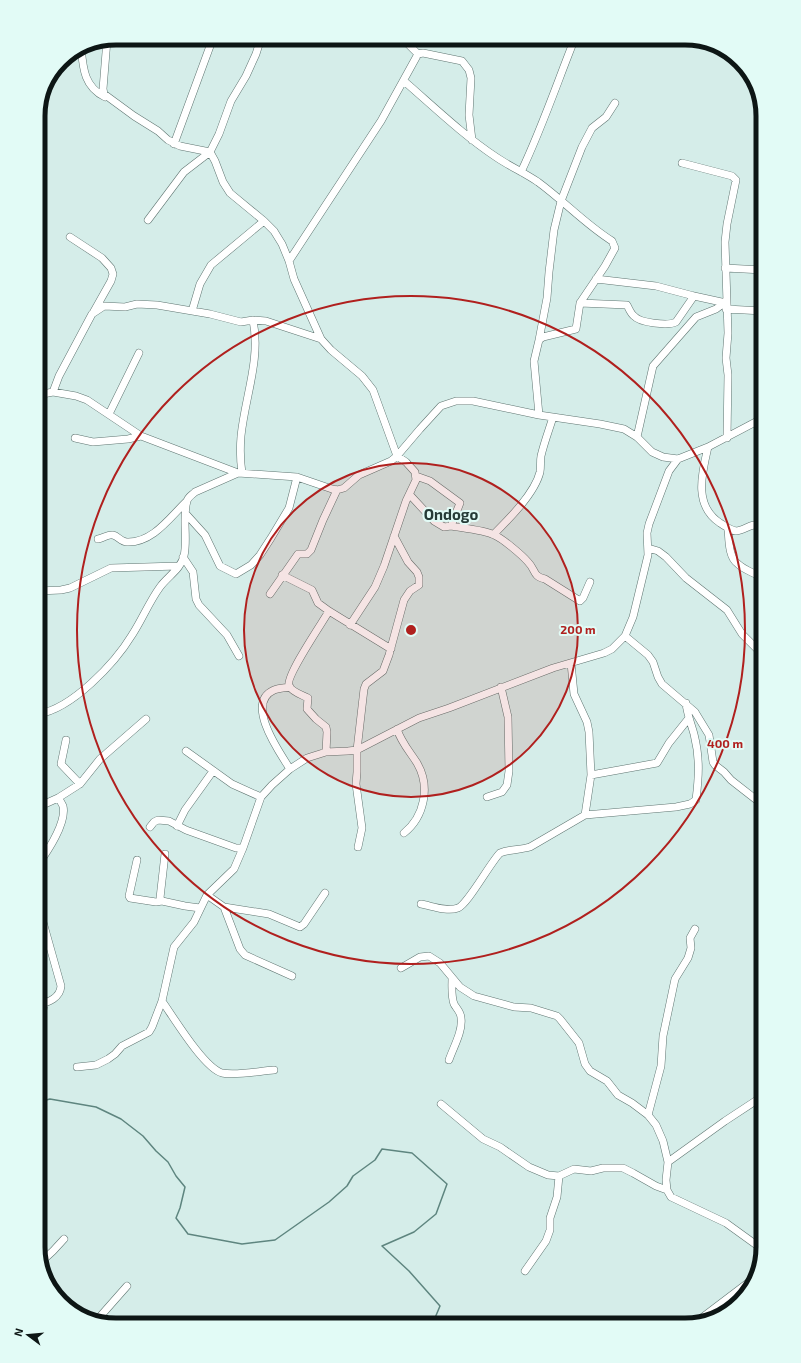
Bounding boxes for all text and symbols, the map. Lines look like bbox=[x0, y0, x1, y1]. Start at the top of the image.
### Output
district label: Ondogo bbox=[424, 505, 478, 523]
text: 200 m bbox=[560, 622, 596, 636]
centre of rings bbox=[404, 623, 418, 637]
text: 400 m bbox=[707, 736, 743, 750]
north arrow bbox=[8, 1315, 48, 1355]
text: N bbox=[11, 1326, 25, 1338]

